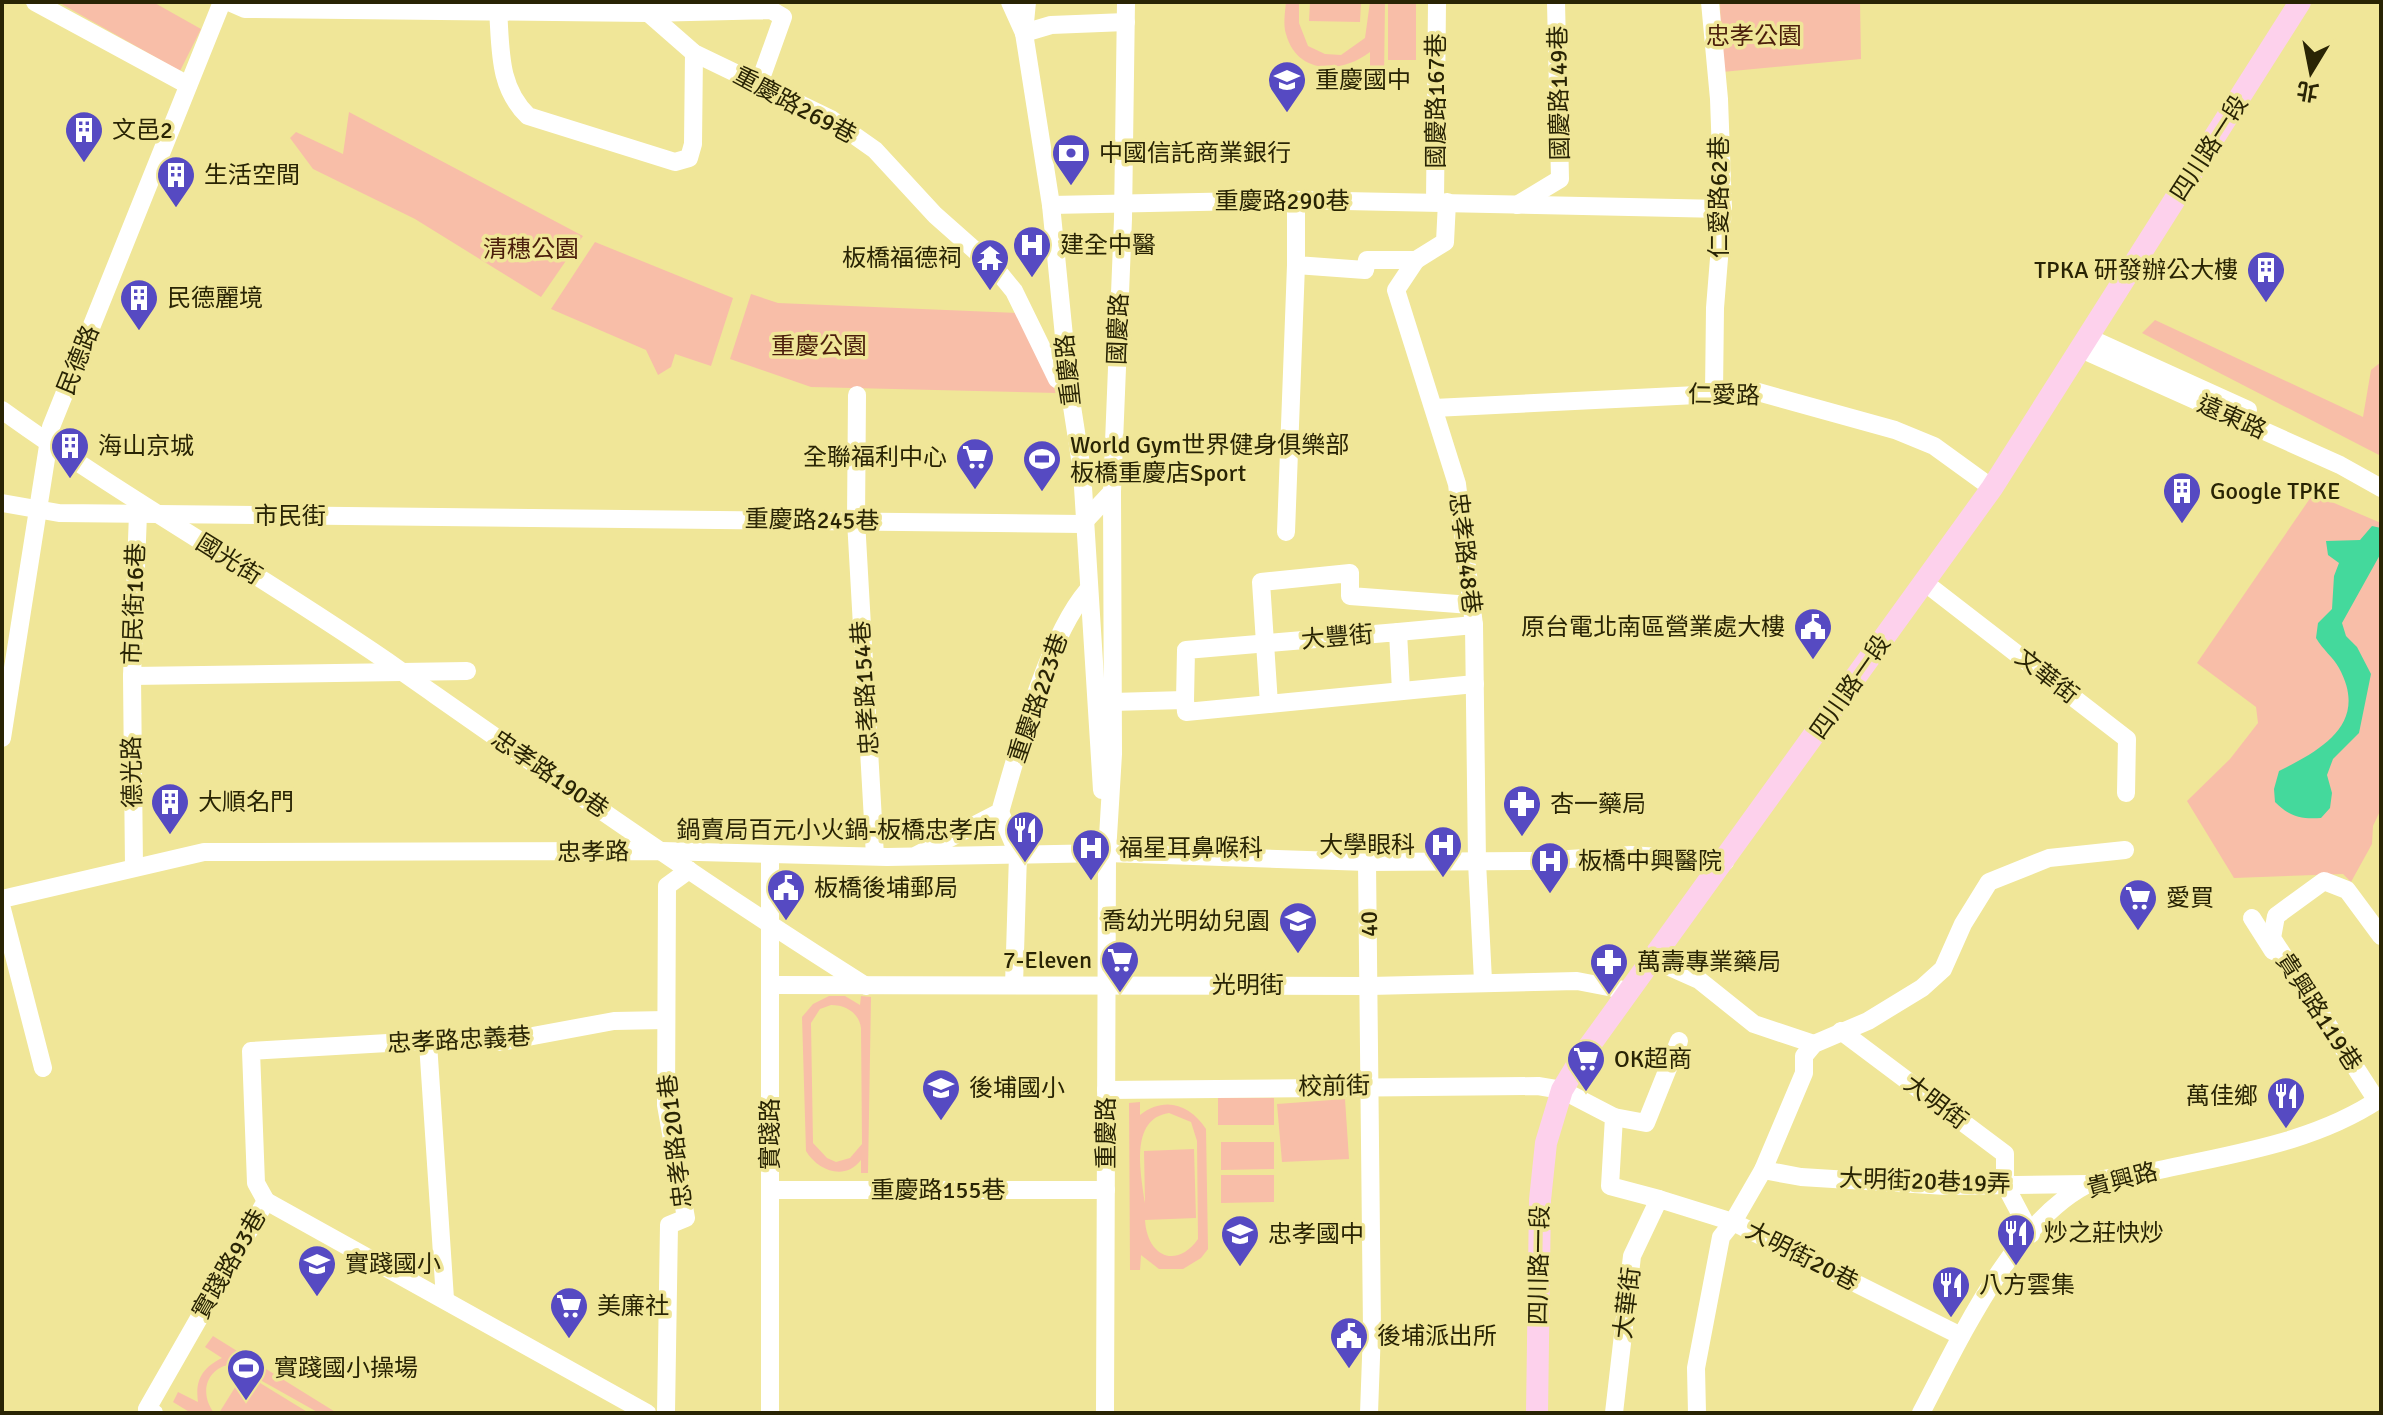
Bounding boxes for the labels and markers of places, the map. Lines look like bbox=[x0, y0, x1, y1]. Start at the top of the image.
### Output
school or university icon: 重慶國中 bbox=[1266, 59, 1308, 114]
place label: 重慶國中 bbox=[1315, 65, 1411, 95]
building icon: 文邑2 bbox=[63, 109, 105, 164]
place label: 文邑2 bbox=[112, 115, 173, 145]
bank icon: 中國信託商業銀行 bbox=[1050, 132, 1092, 187]
place label: 中國信託商業銀行 bbox=[1099, 138, 1291, 168]
building icon: 生活空間 bbox=[155, 154, 197, 209]
place label: 生活空間 bbox=[204, 160, 300, 190]
hospital icon: 建全中醫 bbox=[1011, 224, 1053, 279]
place label: 建全中醫 bbox=[1060, 230, 1156, 260]
temple icon: 板橋福德祠 bbox=[969, 237, 1011, 292]
place label: 板橋福德祠 bbox=[842, 243, 962, 273]
building icon: TPKA 研發辦公大樓 bbox=[2245, 249, 2287, 304]
place label: TPKA 研發辦公大樓 bbox=[2034, 255, 2238, 285]
building icon: 民德麗境 bbox=[118, 277, 160, 332]
place label: 民德麗境 bbox=[167, 283, 263, 313]
building icon: 海山京城 bbox=[49, 425, 91, 480]
place label: World Gym世界健身俱樂部 板橋重慶店Sport bbox=[1070, 430, 1349, 488]
place label: 海山京城 bbox=[98, 431, 194, 461]
supermarket icon: 全聯福利中心 bbox=[954, 436, 996, 491]
sports icon: World Gym世界健身俱樂部 板橋重慶店Sport bbox=[1021, 438, 1063, 493]
place label: 全聯福利中心 bbox=[803, 442, 947, 472]
building icon: Google TPKE bbox=[2161, 470, 2203, 525]
place label: Google TPKE bbox=[2210, 476, 2340, 506]
public building icon: 原台電北南區營業處大樓 bbox=[1792, 606, 1834, 661]
place label: 原台電北南區營業處大樓 bbox=[1521, 612, 1785, 642]
building icon: 大順名門 bbox=[149, 781, 191, 836]
pharmacy icon: 杏一藥局 bbox=[1501, 783, 1543, 838]
place label: 大順名門 bbox=[198, 787, 294, 817]
place label: 杏一藥局 bbox=[1550, 789, 1646, 819]
restaurant icon: 鍋賣局百元小火鍋-板橋忠孝店 bbox=[1004, 809, 1046, 864]
place label: 鍋賣局百元小火鍋-板橋忠孝店 bbox=[677, 815, 997, 845]
hospital icon: 大學眼科 bbox=[1422, 824, 1464, 879]
hospital icon: 福星耳鼻喉科 bbox=[1070, 827, 1112, 882]
place label: 大學眼科 bbox=[1319, 830, 1415, 860]
place label: 福星耳鼻喉科 bbox=[1119, 833, 1263, 863]
hospital icon: 板橋中興醫院 bbox=[1529, 840, 1571, 895]
place label: 板橋中興醫院 bbox=[1578, 846, 1722, 876]
public building icon: 板橋後埔郵局 bbox=[765, 867, 807, 922]
place label: 板橋後埔郵局 bbox=[814, 873, 958, 903]
supermarket icon: 愛買 bbox=[2117, 877, 2159, 932]
place label: 愛買 bbox=[2166, 883, 2214, 913]
school or university icon: 喬幼光明幼兒園 bbox=[1277, 900, 1319, 955]
place label: 喬幼光明幼兒園 bbox=[1102, 906, 1270, 936]
supermarket icon: 7-Eleven bbox=[1099, 939, 1141, 994]
pharmacy icon: 萬壽專業藥局 bbox=[1588, 941, 1630, 996]
place label: 7-Eleven bbox=[1003, 945, 1092, 975]
place label: 萬壽專業藥局 bbox=[1637, 947, 1781, 977]
supermarket icon: OK超商 bbox=[1565, 1038, 1607, 1093]
place label: OK超商 bbox=[1614, 1044, 1692, 1074]
school or university icon: 後埔國小 bbox=[920, 1067, 962, 1122]
place label: 後埔國小 bbox=[969, 1073, 1065, 1103]
restaurant icon: 萬佳鄉 bbox=[2265, 1075, 2307, 1130]
place label: 萬佳鄉 bbox=[2186, 1081, 2258, 1111]
restaurant icon: 炒之莊快炒 bbox=[1995, 1212, 2037, 1267]
school or university icon: 忠孝國中 bbox=[1219, 1213, 1261, 1268]
place label: 炒之莊快炒 bbox=[2044, 1218, 2164, 1248]
place label: 忠孝國中 bbox=[1268, 1219, 1364, 1249]
school or university icon: 實踐國小 bbox=[296, 1243, 338, 1298]
place label: 實踐國小 bbox=[345, 1249, 441, 1279]
restaurant icon: 八方雲集 bbox=[1930, 1264, 1972, 1319]
place label: 八方雲集 bbox=[1979, 1270, 2075, 1300]
supermarket icon: 美廉社 bbox=[548, 1285, 590, 1340]
place label: 美廉社 bbox=[597, 1291, 669, 1321]
public building icon: 後埔派出所 bbox=[1328, 1315, 1370, 1370]
place label: 後埔派出所 bbox=[1377, 1321, 1497, 1351]
sports icon: 實踐國小操場 bbox=[225, 1347, 267, 1402]
place label: 實踐國小操場 bbox=[274, 1353, 418, 1383]

